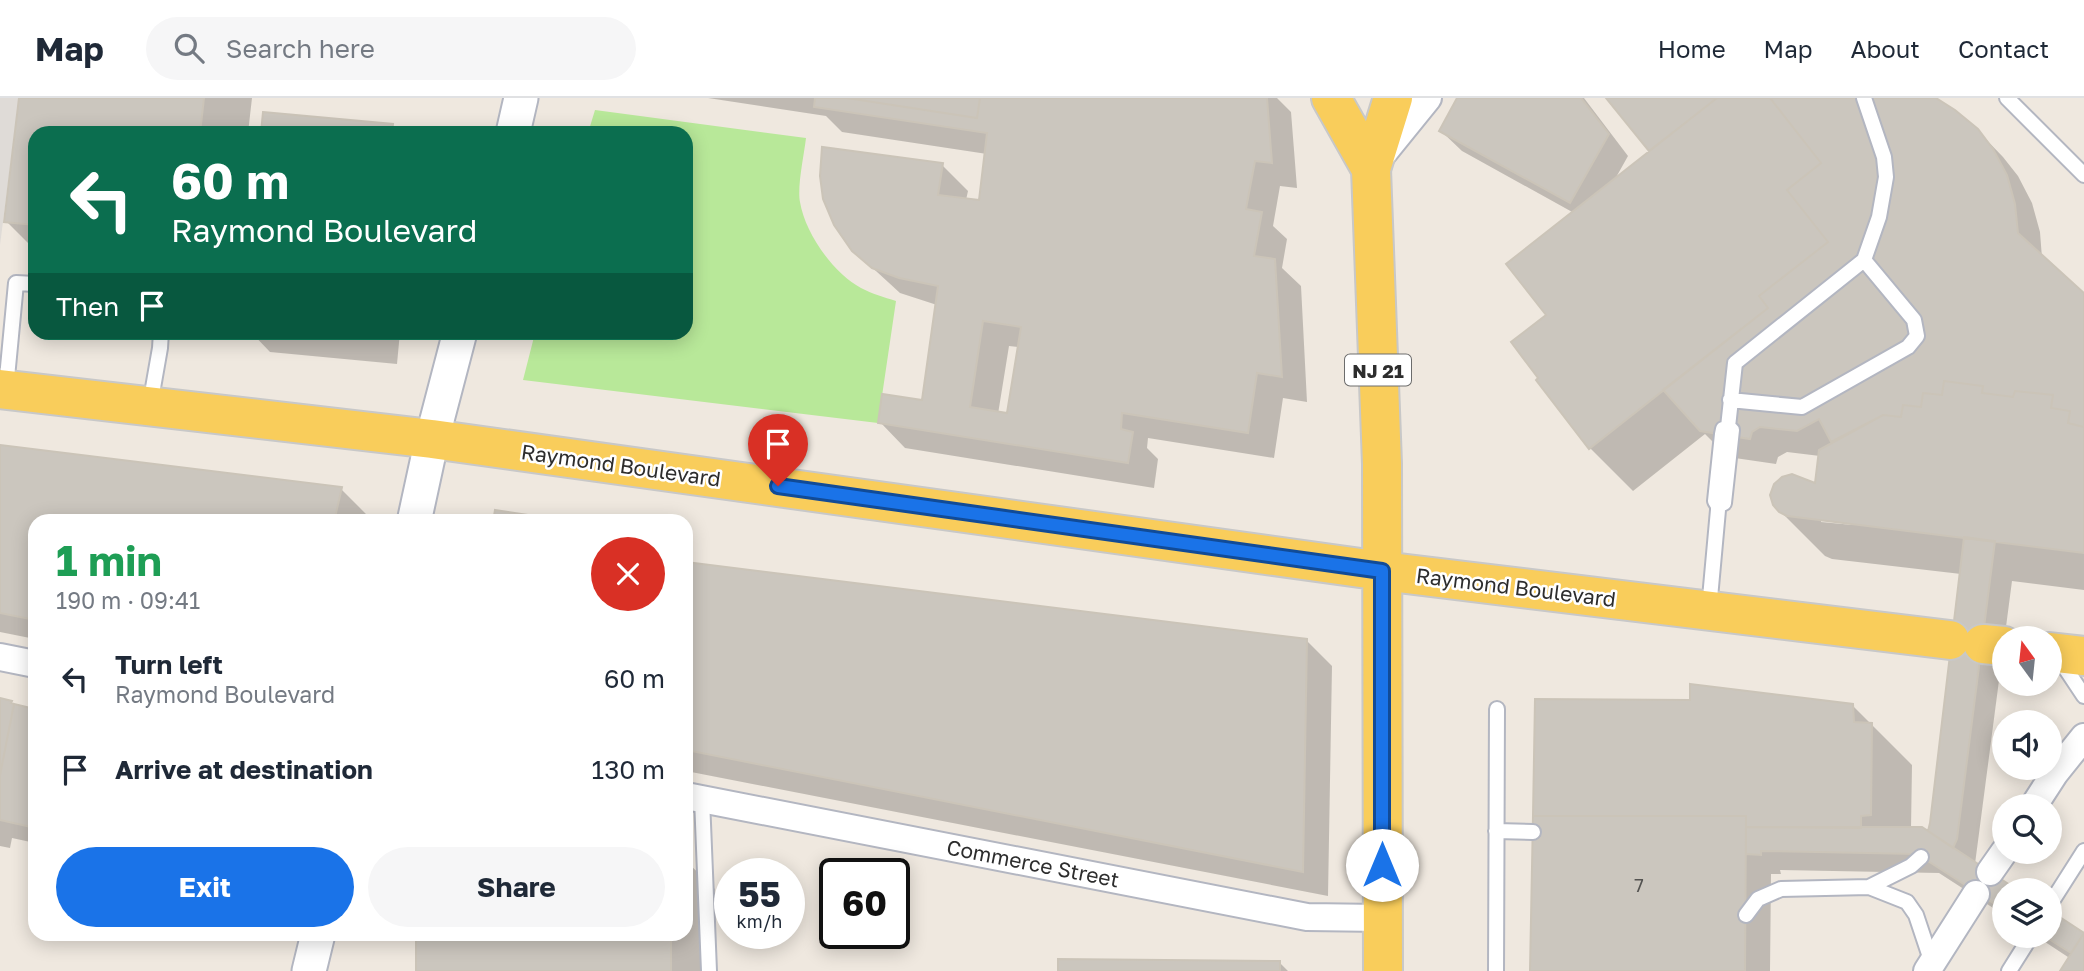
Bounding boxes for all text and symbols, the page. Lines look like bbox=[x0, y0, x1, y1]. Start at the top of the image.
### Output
search box bbox=[146, 17, 636, 80]
text: Map bbox=[35, 29, 104, 68]
icon: search bbox=[170, 29, 208, 67]
text: Search here bbox=[226, 33, 375, 64]
text: Home bbox=[1658, 34, 1726, 63]
text: Map bbox=[1764, 34, 1813, 63]
text: About bbox=[1851, 34, 1920, 63]
text: Contact bbox=[1958, 34, 2049, 63]
text: 60 m bbox=[171, 151, 289, 210]
icon: left bbox=[56, 154, 147, 245]
text: Raymond Boulevard bbox=[171, 211, 477, 249]
icon: arrive bbox=[133, 287, 171, 325]
text: Then bbox=[56, 291, 119, 322]
road number: NJ 21 bbox=[1345, 354, 1411, 386]
pin bbox=[748, 414, 808, 486]
icon: arrive bbox=[759, 425, 797, 463]
street label: Raymond Boulevard bbox=[520, 438, 722, 492]
text: 1 min bbox=[56, 535, 162, 585]
button: close bbox=[591, 537, 665, 611]
street label: Raymond Boulevard bbox=[1415, 562, 1617, 612]
text: 190 m · 09:41 bbox=[56, 586, 200, 614]
north arrow bbox=[1992, 626, 2062, 696]
map controls bbox=[1992, 626, 2062, 948]
text: Turn left bbox=[115, 649, 223, 680]
icon: left bbox=[56, 660, 94, 698]
text: 60 m bbox=[604, 663, 665, 694]
text: Raymond Boulevard bbox=[115, 680, 335, 708]
button: sound bbox=[1992, 710, 2062, 780]
icon: arrive bbox=[56, 751, 94, 789]
text: Arrive at destination bbox=[115, 754, 373, 785]
text: 130 m bbox=[592, 754, 665, 785]
button: search bbox=[1992, 794, 2062, 864]
position arrow bbox=[1345, 828, 1419, 902]
street label: Commerce Street bbox=[945, 834, 1121, 892]
button: Exit bbox=[56, 847, 354, 927]
button: Share bbox=[368, 847, 665, 927]
speed limit sign: 60 bbox=[819, 858, 910, 949]
text: 55 bbox=[738, 873, 781, 915]
house number: 7 bbox=[1634, 874, 1644, 896]
button: layers bbox=[1992, 878, 2062, 948]
text: km/h bbox=[737, 910, 782, 932]

